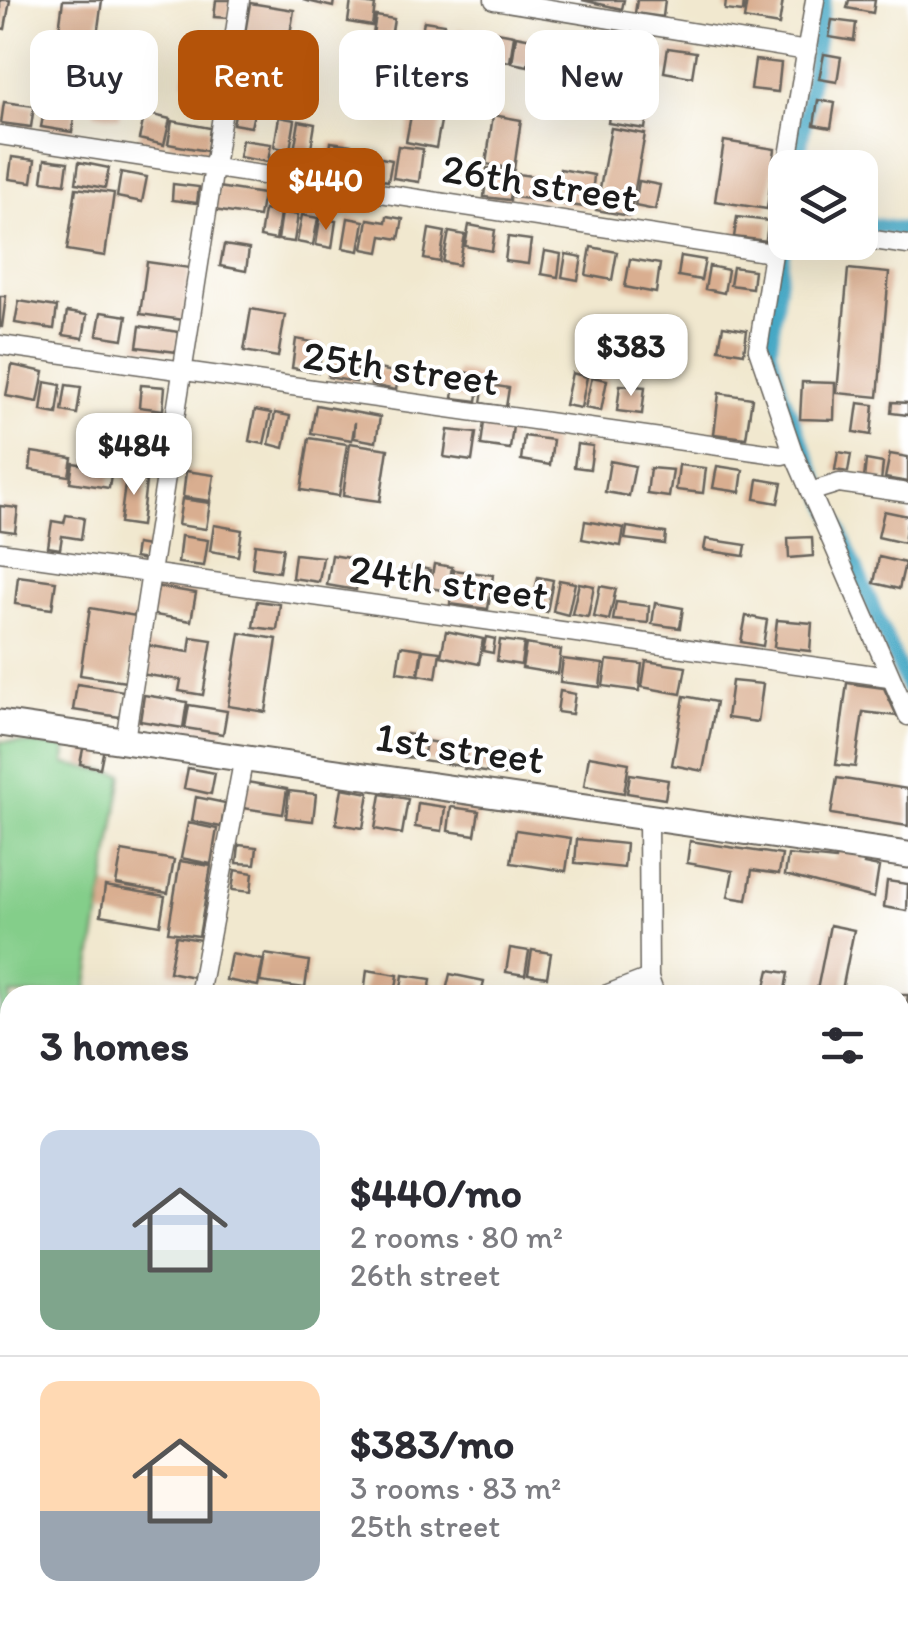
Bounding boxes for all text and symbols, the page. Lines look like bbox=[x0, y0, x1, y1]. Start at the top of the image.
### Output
chip: Buy bbox=[30, 30, 158, 120]
chip: Rent bbox=[178, 30, 319, 120]
chip: Filters bbox=[339, 30, 505, 120]
chip: New bbox=[525, 30, 659, 120]
street label: 26th street bbox=[438, 142, 641, 223]
pin: $440 bbox=[267, 148, 385, 233]
map controls bbox=[768, 150, 878, 260]
button: layers bbox=[768, 150, 878, 260]
text: $440 bbox=[289, 161, 363, 199]
pin: $383 bbox=[572, 314, 690, 399]
text: $383 bbox=[597, 327, 665, 365]
street label: 25th street bbox=[300, 329, 502, 406]
pin: $484 bbox=[75, 413, 193, 498]
text: $484 bbox=[98, 426, 170, 464]
street label: 24th street bbox=[346, 542, 552, 621]
street label: 1st street bbox=[372, 710, 547, 785]
icon: filters bbox=[815, 1018, 870, 1073]
text: 3 homes bbox=[40, 1020, 189, 1071]
text: $440/mo bbox=[350, 1167, 522, 1218]
icon: home bbox=[120, 1170, 240, 1290]
text: 2 rooms · 80 m² bbox=[350, 1218, 563, 1256]
text: 26th street bbox=[350, 1256, 500, 1294]
text: $383/mo bbox=[350, 1418, 514, 1469]
icon: home bbox=[120, 1421, 240, 1541]
text: 3 rooms · 83 m² bbox=[350, 1469, 561, 1507]
text: 25th street bbox=[350, 1507, 500, 1545]

